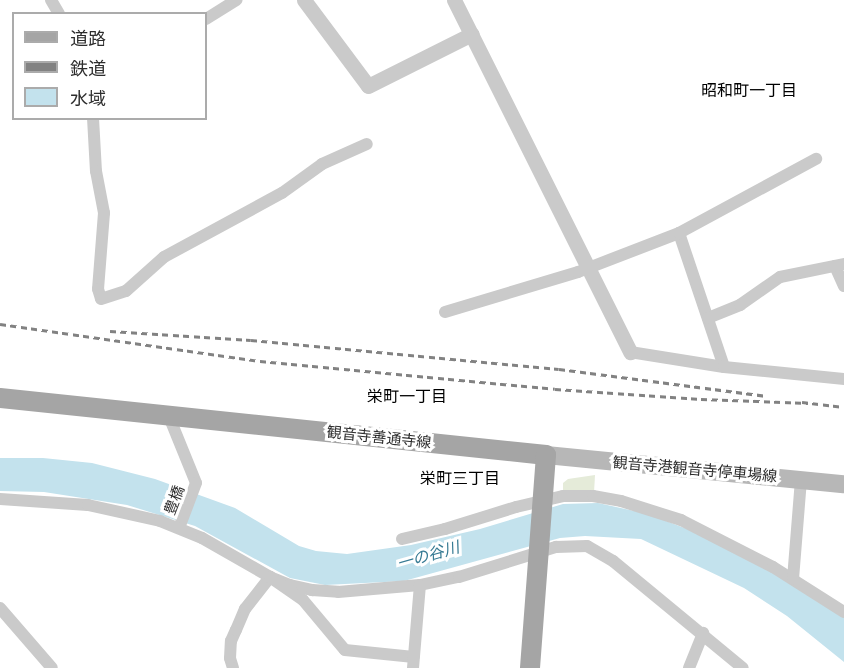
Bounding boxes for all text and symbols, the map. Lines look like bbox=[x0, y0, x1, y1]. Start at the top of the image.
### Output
legend bbox=[12, 12, 207, 120]
text: 道路 bbox=[70, 27, 106, 49]
text: 鉄道 bbox=[70, 57, 106, 79]
district label: 昭和町一丁目 bbox=[701, 80, 797, 100]
text: 水域 bbox=[70, 87, 106, 109]
district label: 栄町一丁目 bbox=[367, 386, 447, 406]
street label: 観音寺善通寺線 bbox=[326, 423, 432, 451]
street label: 観音寺港観音寺停車場線 bbox=[612, 453, 778, 485]
district label: 栄町三丁目 bbox=[420, 468, 500, 488]
street label: 豊橋 bbox=[160, 483, 188, 517]
water label: 一の谷川 bbox=[395, 537, 461, 573]

